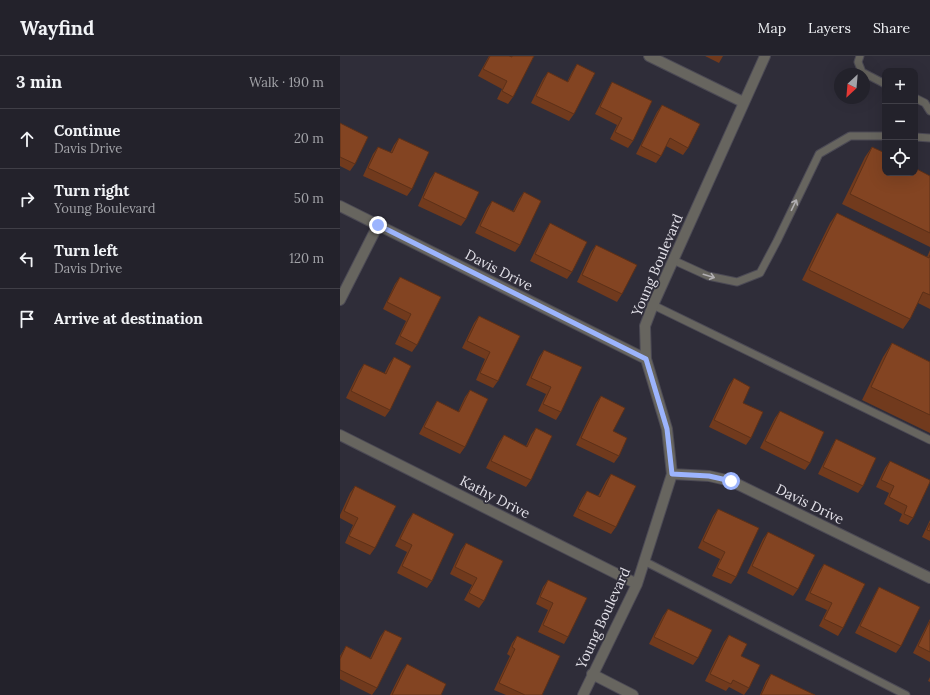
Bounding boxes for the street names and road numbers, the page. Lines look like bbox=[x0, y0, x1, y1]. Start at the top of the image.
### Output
street label: Young Boulevard bbox=[627, 211, 687, 320]
street label: Davis Drive bbox=[462, 245, 536, 295]
street label: Kathy Drive bbox=[457, 472, 534, 523]
street label: Davis Drive bbox=[773, 480, 847, 528]
street label: Young Boulevard bbox=[571, 565, 634, 672]

